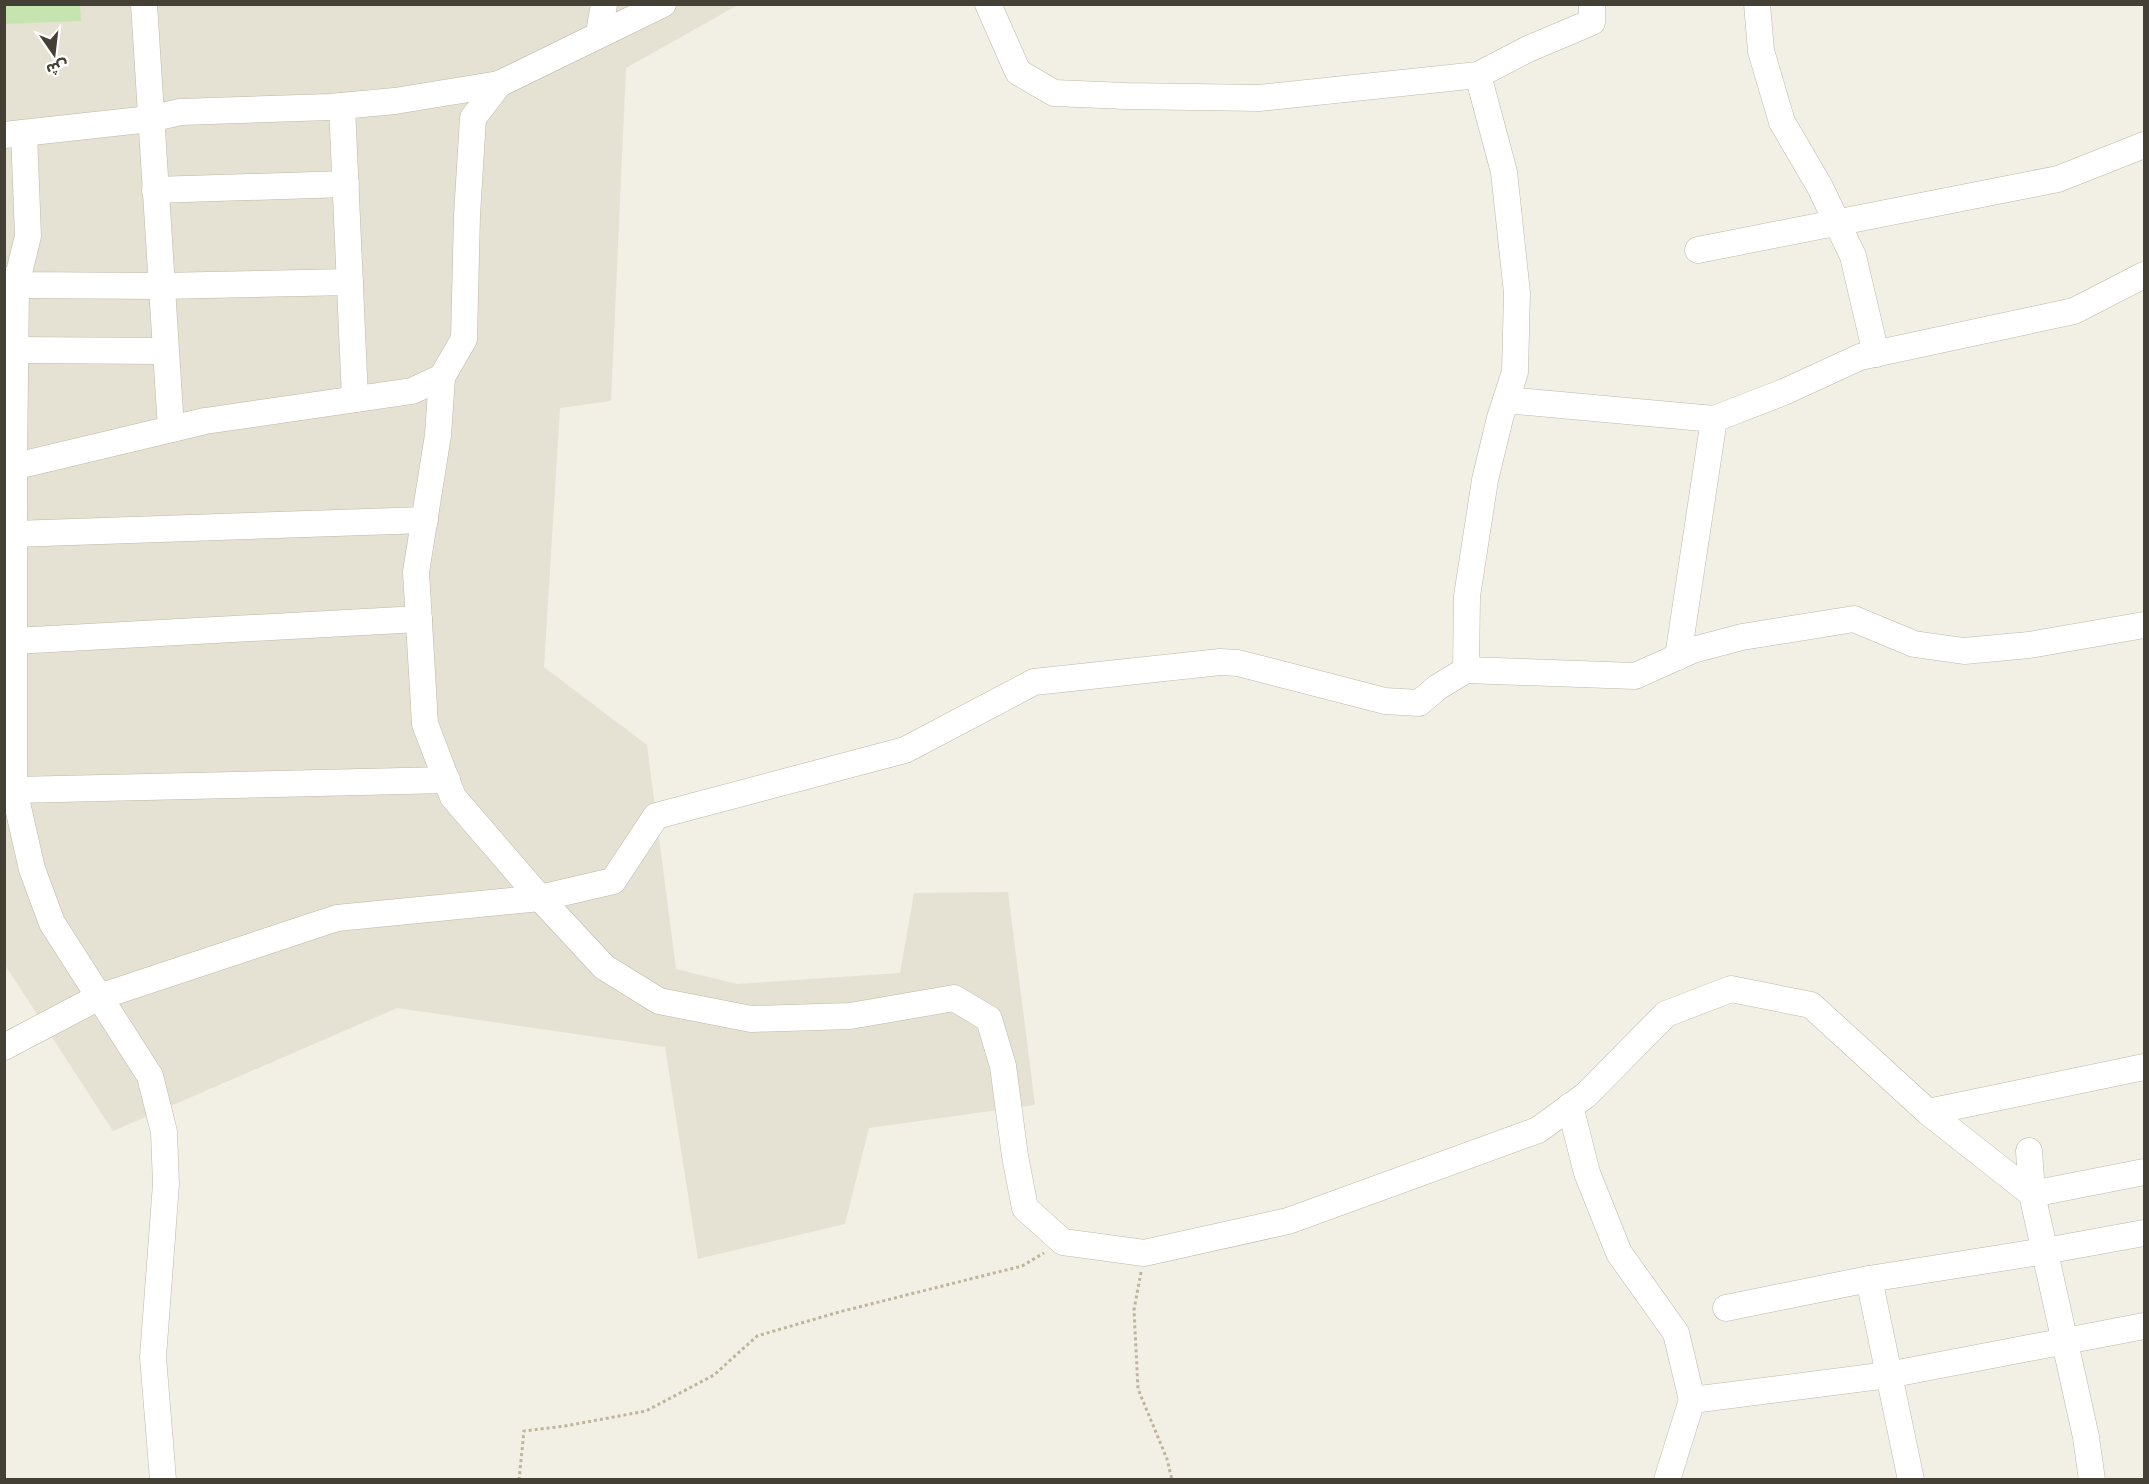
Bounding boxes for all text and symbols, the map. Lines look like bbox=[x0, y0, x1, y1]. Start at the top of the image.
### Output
north arrow bbox=[24, 24, 84, 84]
text: ش bbox=[44, 54, 71, 81]

